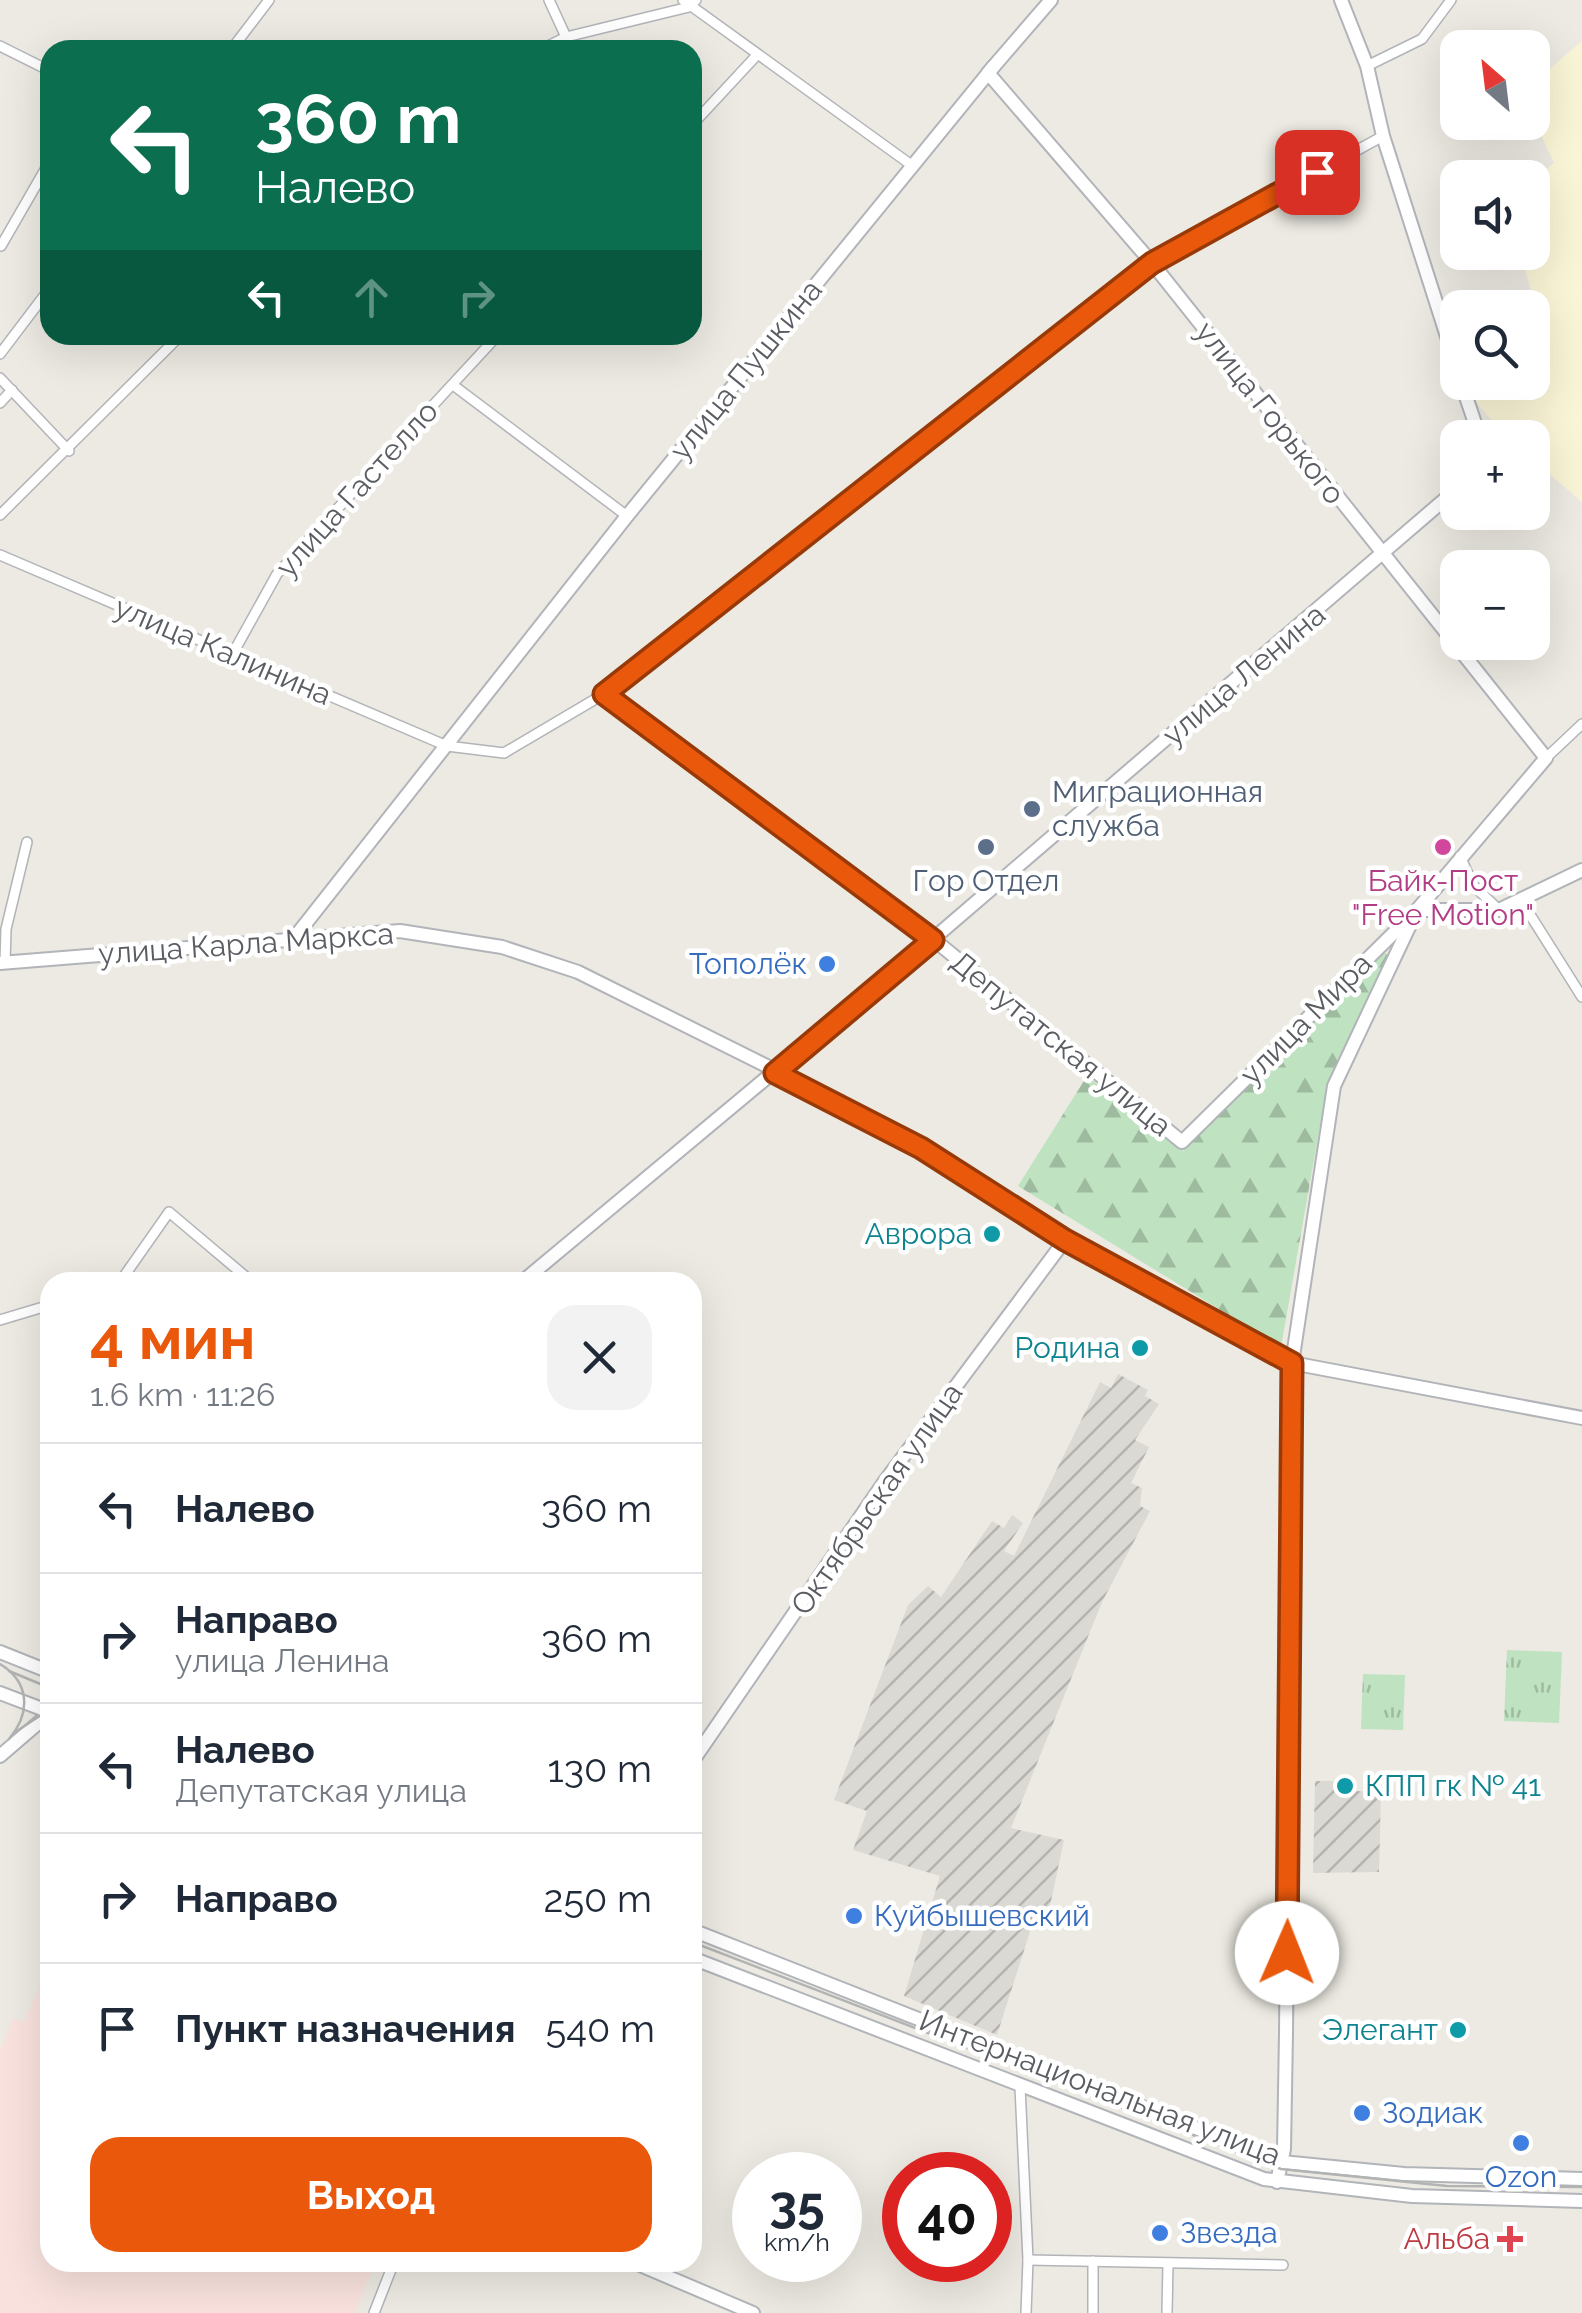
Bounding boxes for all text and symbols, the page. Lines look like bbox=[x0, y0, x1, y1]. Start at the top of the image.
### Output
north arrow bbox=[1440, 30, 1550, 140]
map controls bbox=[1440, 30, 1550, 660]
text: 360 m bbox=[255, 77, 462, 159]
icon: left bbox=[90, 80, 220, 210]
pin bbox=[1275, 130, 1360, 215]
icon: arrive bbox=[1290, 145, 1345, 200]
button: sound bbox=[1440, 160, 1550, 270]
text: Налево bbox=[255, 161, 415, 214]
icon: left bbox=[239, 270, 294, 325]
icon: ahead bbox=[344, 270, 399, 325]
icon: right bbox=[449, 270, 504, 325]
street label: улица Пушкина bbox=[662, 273, 829, 467]
button: search bbox=[1440, 290, 1550, 400]
street label: улица Горького bbox=[1188, 315, 1352, 511]
street label: улица Гастелло bbox=[268, 393, 445, 584]
button: + bbox=[1440, 420, 1550, 530]
button: − bbox=[1440, 550, 1550, 660]
street label: улица Калинина bbox=[110, 589, 337, 712]
street label: улица Ленина bbox=[1155, 597, 1332, 753]
place label: Миграционная служба bbox=[1052, 774, 1263, 843]
marker: Миграционная служба bbox=[1021, 798, 1043, 820]
marker: Гор Отдел bbox=[975, 836, 997, 858]
marker: Байк-Пост "Free Motion" bbox=[1432, 836, 1454, 858]
place label: Гор Отдел bbox=[913, 863, 1059, 898]
place label: Байк-Пост "Free Motion" bbox=[1352, 863, 1534, 932]
street label: улица Карла Маркса bbox=[97, 916, 395, 971]
street label: Депутатская улица bbox=[944, 944, 1179, 1143]
place label: Тополёк bbox=[689, 946, 807, 981]
street label: улица Мира bbox=[1233, 946, 1379, 1092]
marker: Тополёк bbox=[816, 953, 838, 975]
place label: Аврора bbox=[864, 1216, 972, 1251]
marker: Аврора bbox=[981, 1223, 1003, 1245]
text: 4 мин bbox=[90, 1303, 255, 1373]
button: close bbox=[547, 1305, 652, 1410]
place label: Родина bbox=[1014, 1330, 1120, 1365]
marker: Родина bbox=[1129, 1337, 1151, 1359]
text: 1.6 km · 11:26 bbox=[90, 1376, 275, 1413]
street label: Октябрьская улица bbox=[784, 1376, 970, 1621]
icon: left bbox=[90, 1481, 145, 1536]
text: Налево bbox=[175, 1486, 315, 1531]
text: 360 m bbox=[541, 1486, 652, 1531]
text: Направо bbox=[175, 1597, 338, 1642]
icon: right bbox=[90, 1611, 145, 1666]
text: 360 m bbox=[541, 1616, 652, 1661]
text: улица Ленина bbox=[175, 1642, 390, 1679]
text: Налево bbox=[175, 1727, 315, 1772]
icon: left bbox=[90, 1741, 145, 1796]
text: 130 m bbox=[548, 1746, 652, 1791]
place label: КПП гк № 41 bbox=[1365, 1768, 1541, 1803]
text: Депутатская улица bbox=[175, 1772, 467, 1809]
marker: КПП гк № 41 bbox=[1334, 1775, 1356, 1797]
icon: right bbox=[90, 1871, 145, 1926]
text: Направо bbox=[175, 1876, 338, 1921]
text: 250 m bbox=[544, 1876, 652, 1921]
place label: Куйбышевский bbox=[874, 1898, 1090, 1933]
position arrow bbox=[1235, 1901, 1339, 2005]
marker: Куйбышевский bbox=[843, 1905, 865, 1927]
icon: arrive bbox=[90, 2001, 145, 2056]
street label: Интернациональная улица bbox=[915, 2002, 1286, 2173]
text: Пункт назначения bbox=[175, 2006, 516, 2051]
text: 540 m bbox=[546, 2006, 655, 2051]
place label: Элегант bbox=[1322, 2012, 1438, 2047]
marker: Элегант bbox=[1447, 2019, 1469, 2041]
place label: Зодиак bbox=[1382, 2095, 1483, 2130]
marker: Зодиак bbox=[1351, 2102, 1373, 2124]
marker: Ozon bbox=[1510, 2132, 1532, 2154]
button: Выход bbox=[90, 2137, 652, 2252]
speed limit sign: 40 bbox=[882, 2152, 1012, 2282]
place label: Ozon bbox=[1485, 2159, 1557, 2194]
text: 35 bbox=[769, 2175, 825, 2234]
place label: Звезда bbox=[1180, 2215, 1278, 2250]
place label: Альба bbox=[1403, 2221, 1490, 2256]
marker: Звезда bbox=[1149, 2222, 1171, 2244]
text: km/h bbox=[764, 2227, 830, 2257]
marker: Альба bbox=[1499, 2228, 1521, 2250]

